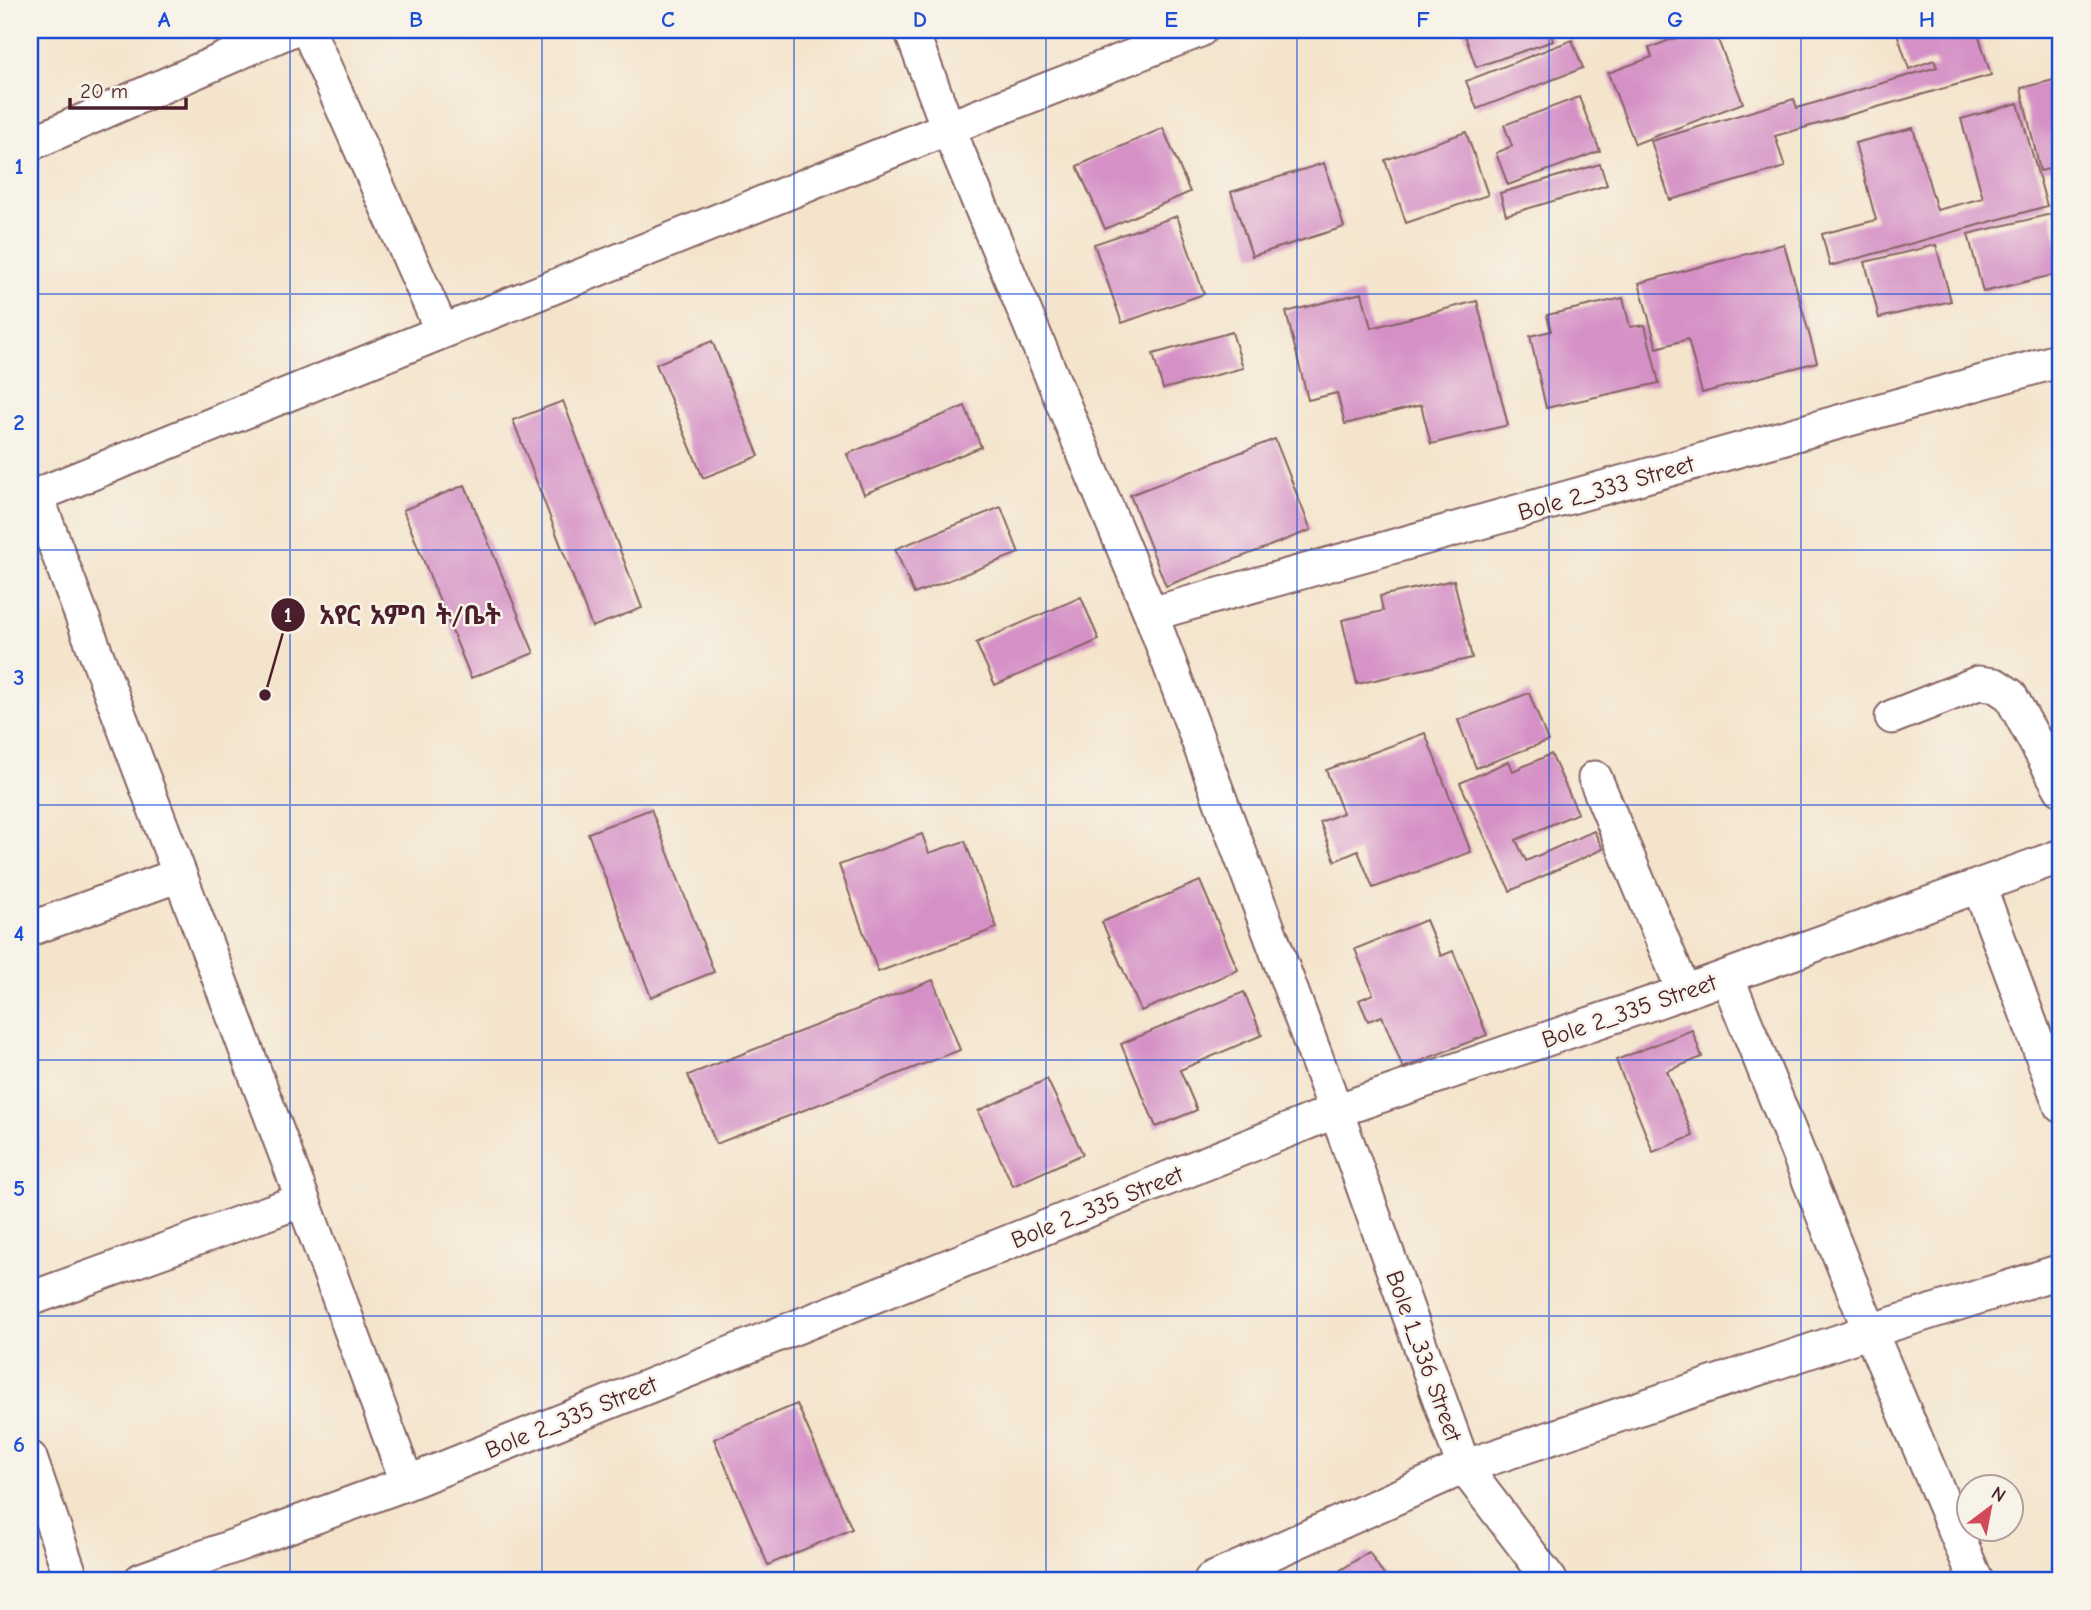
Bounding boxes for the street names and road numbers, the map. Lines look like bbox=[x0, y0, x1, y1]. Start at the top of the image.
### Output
street label: Bole 2_333 Street bbox=[1515, 449, 1698, 527]
street label: Bole 2_335 Street bbox=[1538, 968, 1721, 1054]
street label: Bole 2_335 Street bbox=[1007, 1159, 1188, 1254]
street label: Bole 1_336 Street bbox=[1380, 1267, 1468, 1446]
street label: Bole 2_335 Street bbox=[481, 1369, 662, 1464]

